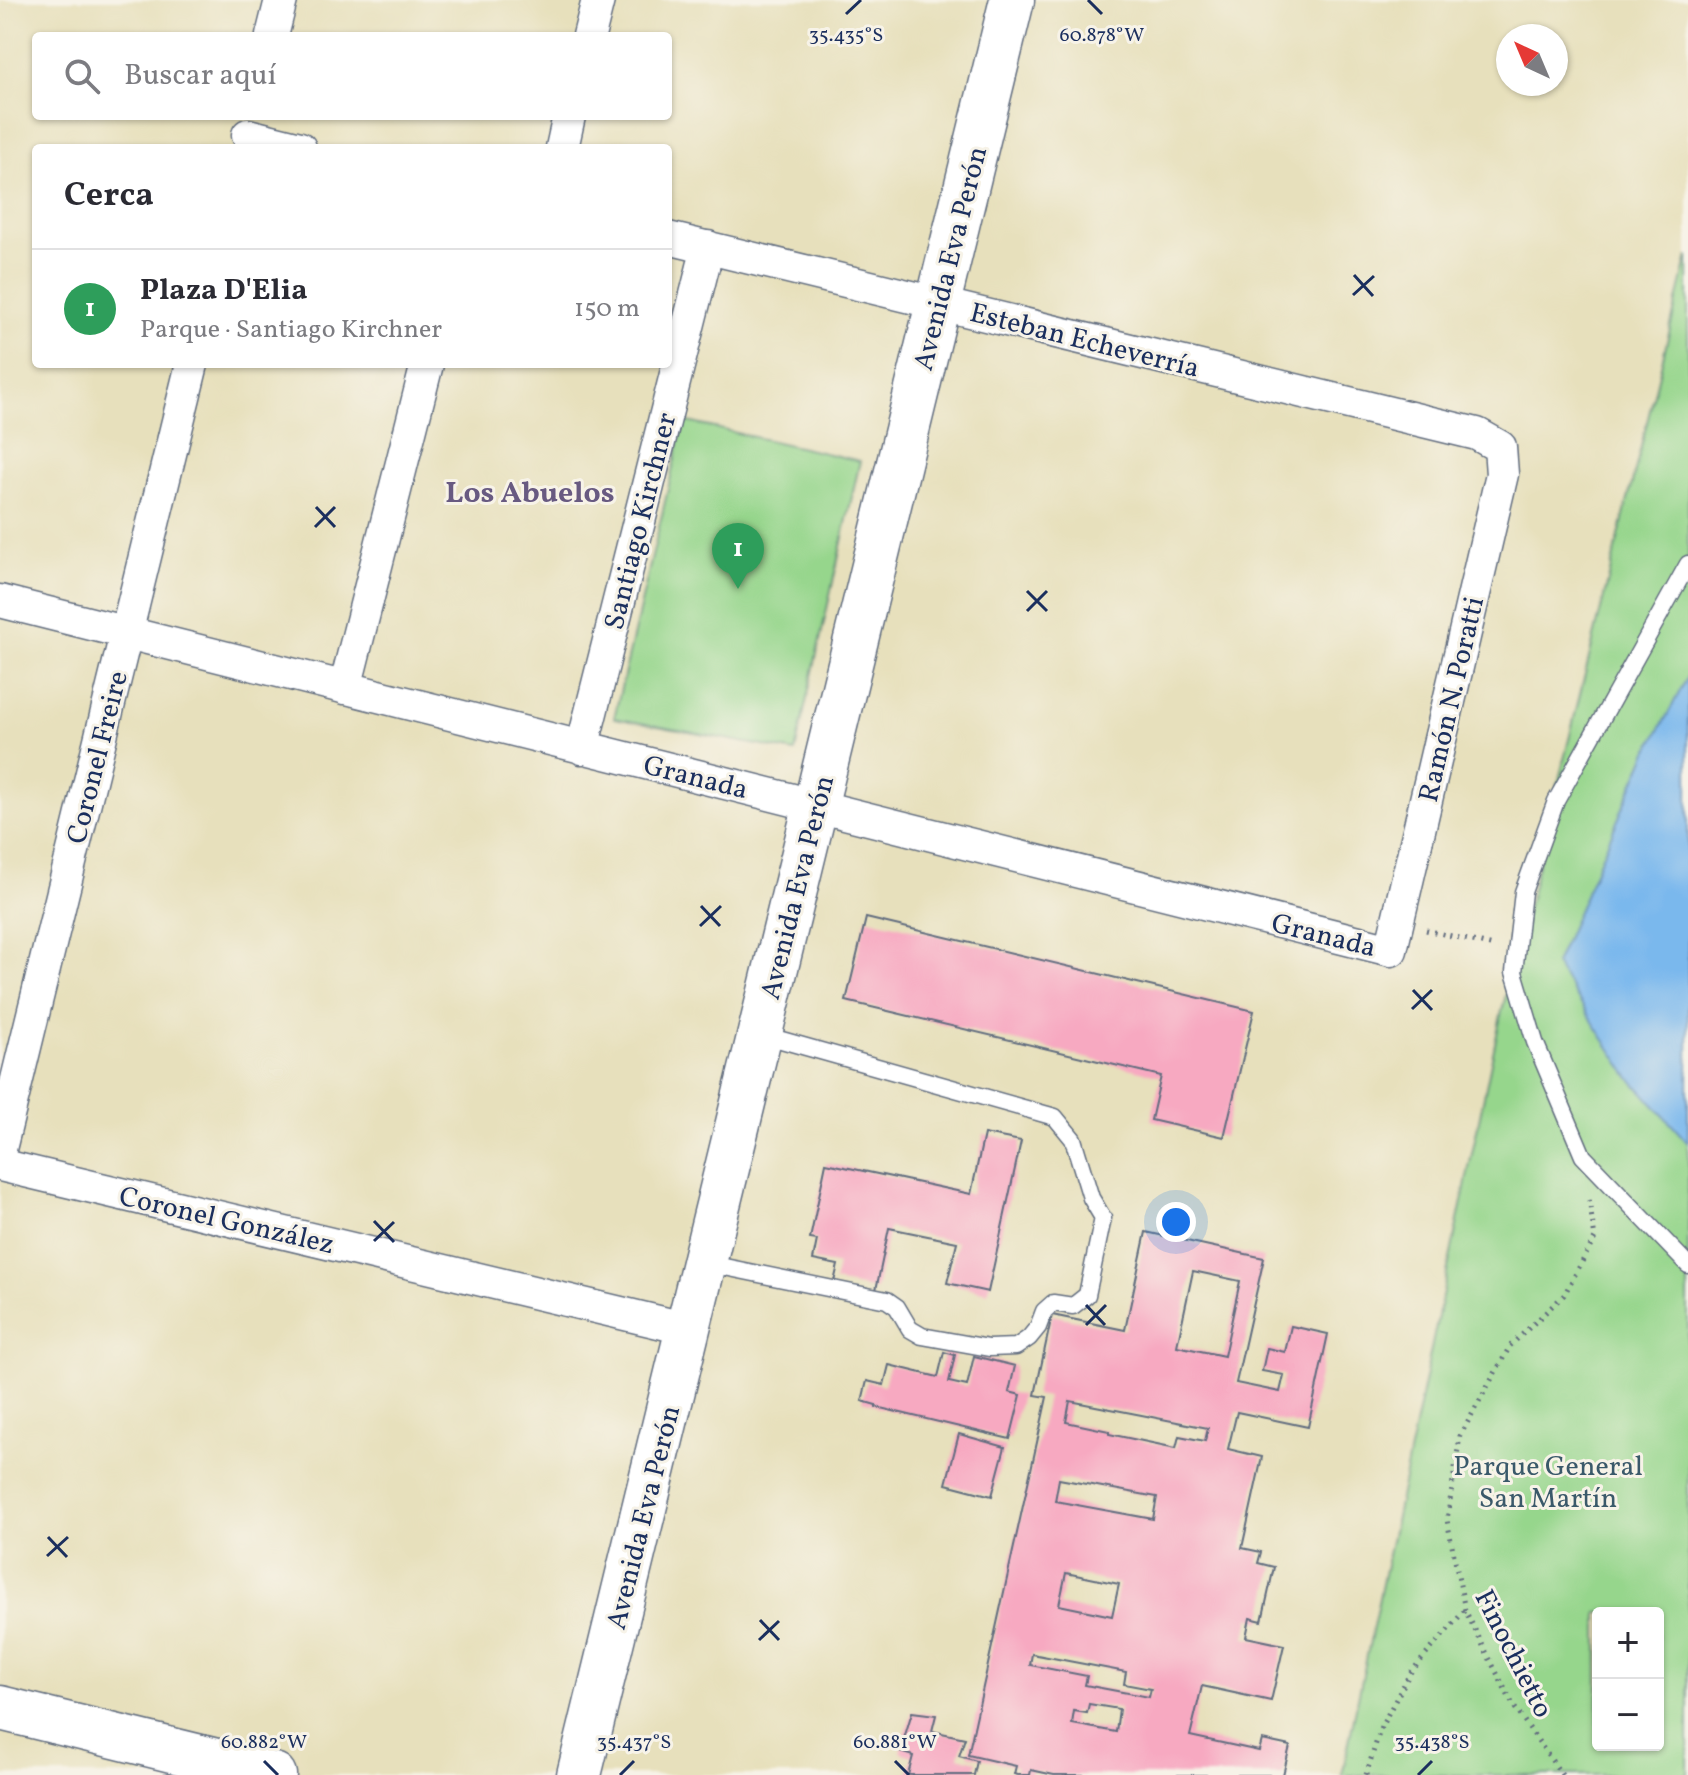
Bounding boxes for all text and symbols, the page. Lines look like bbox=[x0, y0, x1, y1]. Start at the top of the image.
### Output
text: 35.435°S bbox=[809, 22, 883, 50]
text: 60.878°W bbox=[1060, 22, 1144, 50]
north arrow bbox=[1496, 24, 1568, 96]
search box bbox=[32, 32, 672, 120]
icon: search bbox=[60, 54, 104, 98]
text: Buscar aquí bbox=[124, 55, 277, 97]
street label: Avenida Eva Perón bbox=[905, 142, 998, 375]
text: Cerca bbox=[64, 173, 154, 220]
text: Plaza D'Elia bbox=[140, 270, 308, 312]
text: 1 bbox=[85, 291, 95, 327]
text: 150 m bbox=[574, 291, 640, 327]
street label: Esteban Echeverría bbox=[966, 294, 1203, 389]
text: Parque · Santiago Kirchner bbox=[140, 312, 442, 348]
street label: Santiago Kirchner bbox=[596, 409, 687, 634]
district label: Los Abuelos bbox=[445, 473, 615, 515]
pin: 1 bbox=[712, 523, 764, 589]
street label: Ramón N. Poratti bbox=[1410, 593, 1495, 806]
street label: Coronel Freire bbox=[58, 667, 139, 848]
street label: Granada bbox=[639, 747, 752, 810]
street label: Avenida Eva Perón bbox=[752, 771, 845, 1004]
street label: Granada bbox=[1267, 905, 1380, 968]
street label: Coronel González bbox=[115, 1178, 338, 1265]
your location bbox=[1156, 1202, 1196, 1242]
street label: Avenida Eva Perón bbox=[598, 1401, 691, 1634]
park label: Parque General San Martín bbox=[1453, 1448, 1643, 1519]
street label: Finochietto bbox=[1464, 1583, 1562, 1725]
map controls bbox=[1592, 1607, 1664, 1751]
button: + bbox=[1592, 1607, 1664, 1679]
button: − bbox=[1592, 1679, 1664, 1751]
text: 60.882°W bbox=[221, 1729, 307, 1757]
text: 35.437°S bbox=[597, 1729, 671, 1757]
text: 60.881°W bbox=[853, 1729, 937, 1757]
text: 35.438°S bbox=[1395, 1729, 1469, 1757]

